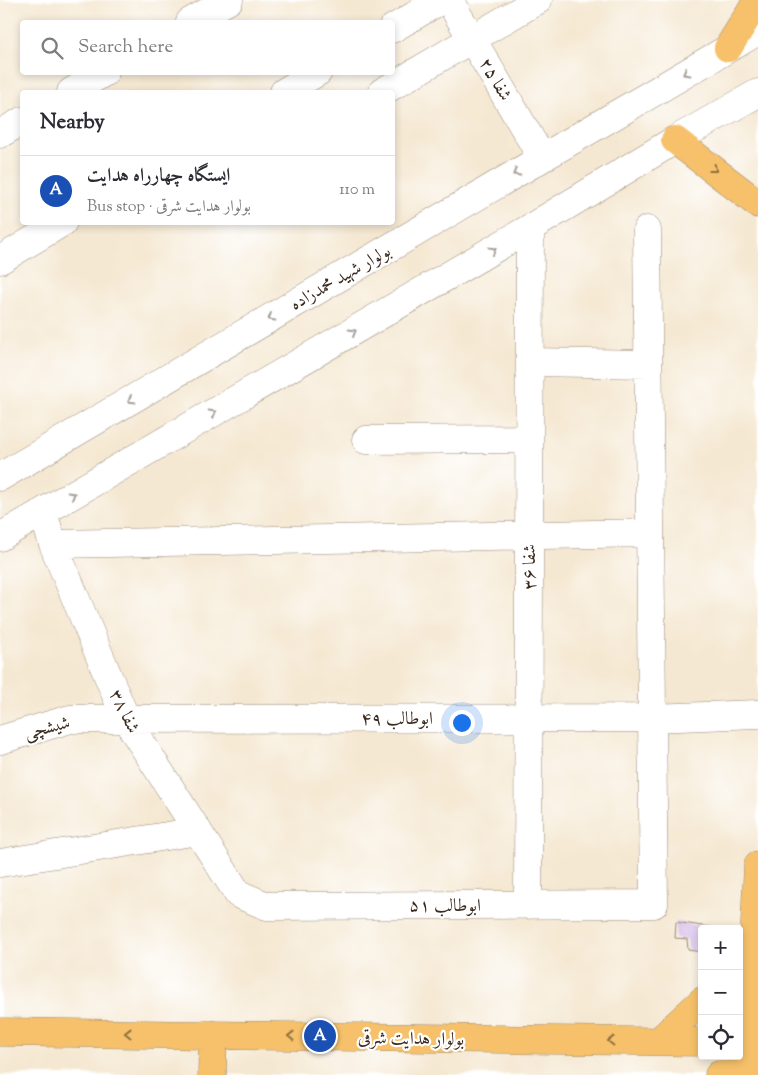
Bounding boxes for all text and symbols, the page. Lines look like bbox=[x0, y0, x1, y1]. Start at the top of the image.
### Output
search box bbox=[20, 20, 395, 75]
icon: search bbox=[38, 34, 66, 62]
text: Search here bbox=[78, 34, 173, 61]
street label: شفا ۲۵ bbox=[471, 54, 517, 106]
one-way arrow bbox=[683, 66, 692, 76]
text: Nearby bbox=[40, 108, 105, 138]
text: ایستگاه چهارراه هدایت bbox=[87, 163, 230, 190]
one-way arrow bbox=[708, 163, 718, 172]
one-way arrow bbox=[513, 167, 522, 177]
text: A bbox=[50, 179, 63, 202]
text: 110 m bbox=[339, 179, 375, 202]
text: Bus stop · بولوار هدایت شرقی bbox=[87, 196, 251, 219]
street label: بولوار شهید محمدزاده bbox=[286, 239, 396, 318]
one-way arrow bbox=[488, 246, 497, 256]
one-way arrow bbox=[267, 311, 276, 321]
one-way arrow bbox=[348, 328, 357, 338]
one-way arrow bbox=[127, 394, 136, 404]
one-way arrow bbox=[207, 410, 216, 420]
one-way arrow bbox=[67, 492, 76, 502]
street label: شفا ۳۶ bbox=[518, 544, 544, 590]
street label: شفا ۳۸ bbox=[101, 685, 145, 738]
street label: ابوطالب ۴۹ bbox=[361, 707, 433, 733]
your location bbox=[449, 710, 475, 736]
street label: شیشچی bbox=[22, 711, 73, 747]
street label: ابوطالب ۵۱ bbox=[409, 894, 481, 920]
map controls bbox=[698, 925, 743, 1060]
button: + bbox=[698, 925, 743, 970]
button: − bbox=[698, 970, 743, 1015]
button: locate bbox=[698, 1015, 743, 1060]
pin: A bbox=[304, 1017, 336, 1055]
street label: بولوار هدایت شرقی bbox=[358, 1026, 464, 1054]
one-way arrow bbox=[124, 1028, 132, 1039]
one-way arrow bbox=[286, 1031, 294, 1041]
one-way arrow bbox=[606, 1036, 614, 1046]

